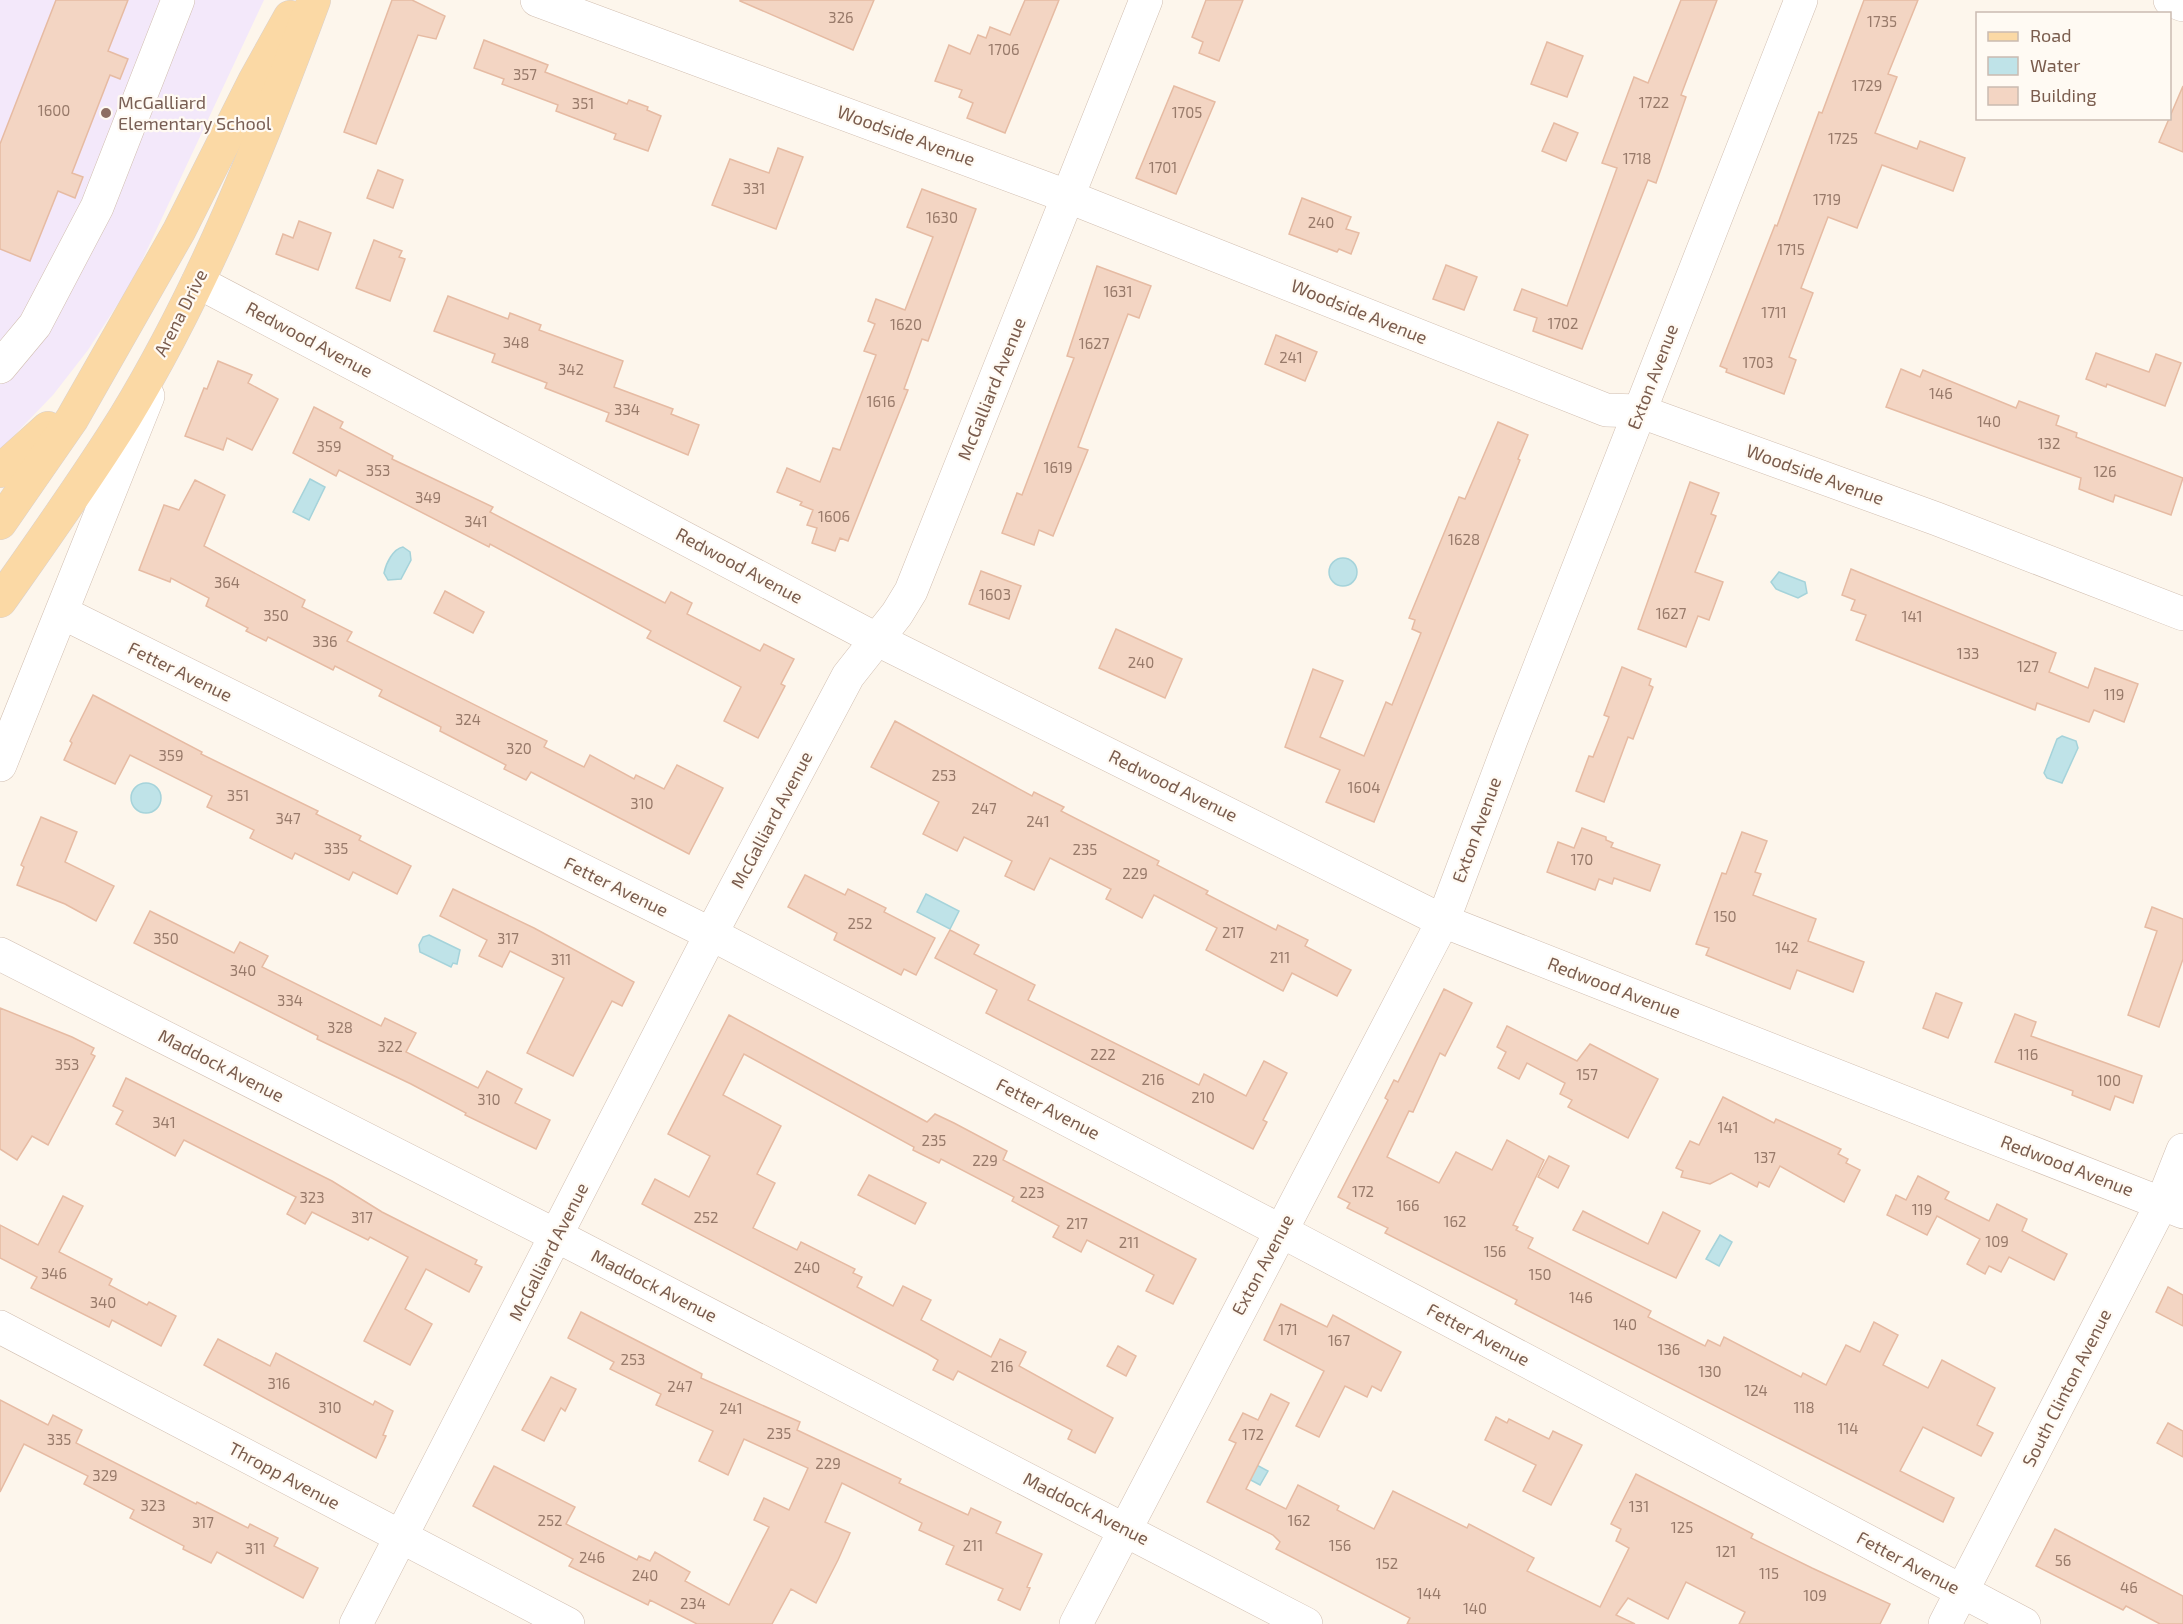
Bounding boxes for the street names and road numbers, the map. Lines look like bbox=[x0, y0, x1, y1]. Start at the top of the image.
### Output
street label: Woodside Avenue bbox=[834, 100, 978, 170]
street label: Arena Drive bbox=[149, 265, 211, 360]
street label: Woodside Avenue bbox=[1288, 274, 1431, 348]
street label: Redwood Avenue bbox=[242, 296, 377, 382]
street label: McGalliard Avenue bbox=[952, 314, 1030, 463]
street label: Exton Avenue bbox=[1622, 321, 1682, 432]
street label: Woodside Avenue bbox=[1743, 439, 1887, 509]
street label: Redwood Avenue bbox=[672, 522, 807, 608]
street label: Fetter Avenue bbox=[125, 636, 236, 706]
street label: Redwood Avenue bbox=[1105, 744, 1241, 826]
street label: McGalliard Avenue bbox=[726, 747, 817, 892]
street label: Exton Avenue bbox=[1447, 774, 1505, 886]
street label: Fetter Avenue bbox=[561, 851, 672, 921]
street label: Redwood Avenue bbox=[1545, 952, 1684, 1023]
street label: Maddock Avenue bbox=[155, 1024, 288, 1106]
street label: Fetter Avenue bbox=[993, 1073, 1104, 1144]
street label: Redwood Avenue bbox=[1998, 1130, 2137, 1201]
street label: McGalliard Avenue bbox=[504, 1179, 592, 1324]
street label: Exton Avenue bbox=[1226, 1210, 1298, 1319]
street label: Maddock Avenue bbox=[588, 1244, 721, 1326]
street label: Fetter Avenue bbox=[1423, 1298, 1534, 1370]
street label: South Clinton Avenue bbox=[2017, 1305, 2115, 1470]
street label: Thropp Avenue bbox=[225, 1437, 344, 1514]
street label: Maddock Avenue bbox=[1020, 1467, 1153, 1549]
street label: Fetter Avenue bbox=[1853, 1526, 1964, 1598]

